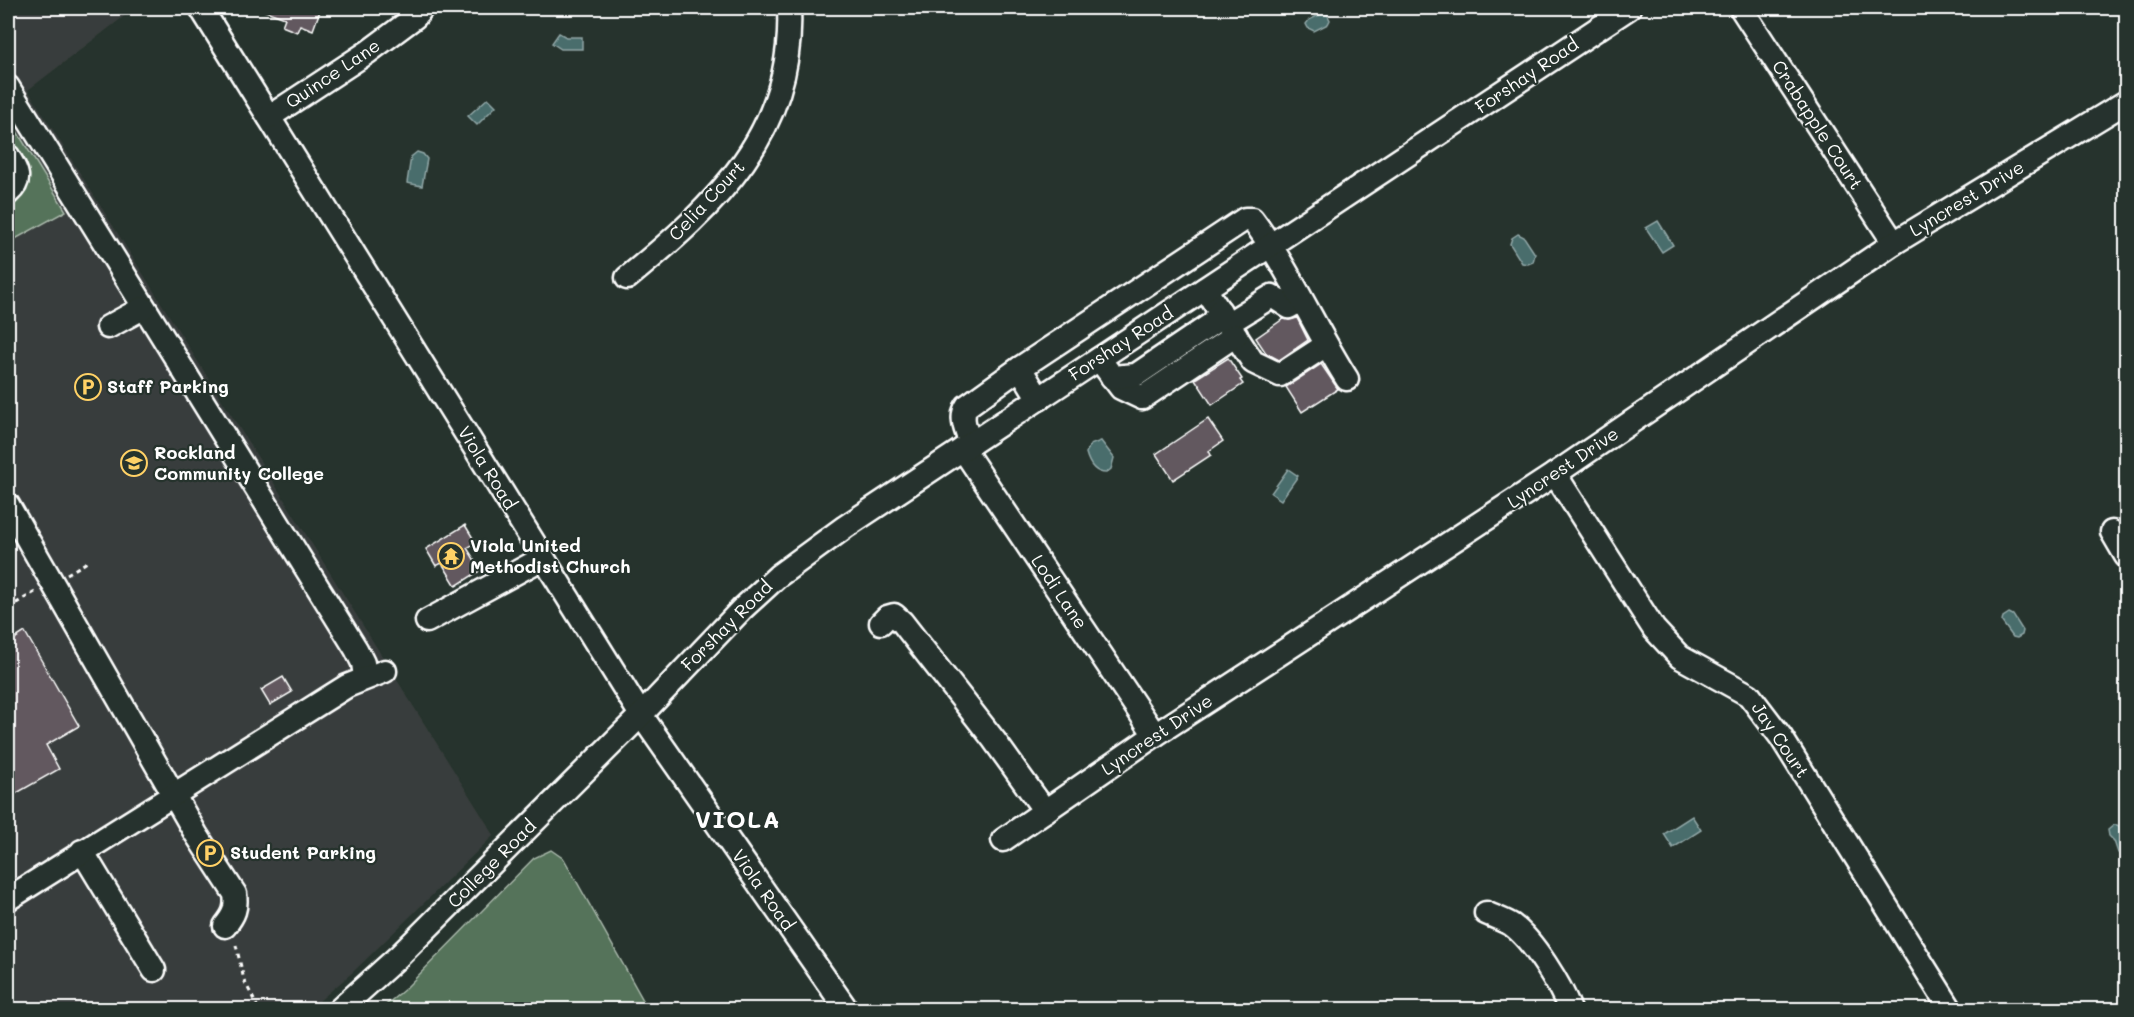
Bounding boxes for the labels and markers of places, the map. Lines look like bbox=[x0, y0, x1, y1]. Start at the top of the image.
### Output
parking icon: Staff Parking bbox=[73, 372, 103, 402]
place label: Staff Parking bbox=[107, 374, 229, 398]
place label: Rockland Community College bbox=[154, 440, 324, 485]
school or university icon: Rockland Community College bbox=[119, 448, 149, 478]
place label: Viola United Methodist Church bbox=[470, 533, 630, 578]
temple icon: Viola United Methodist Church bbox=[436, 541, 466, 571]
parking icon: Student Parking bbox=[195, 838, 225, 868]
place label: Student Parking bbox=[230, 840, 376, 864]

